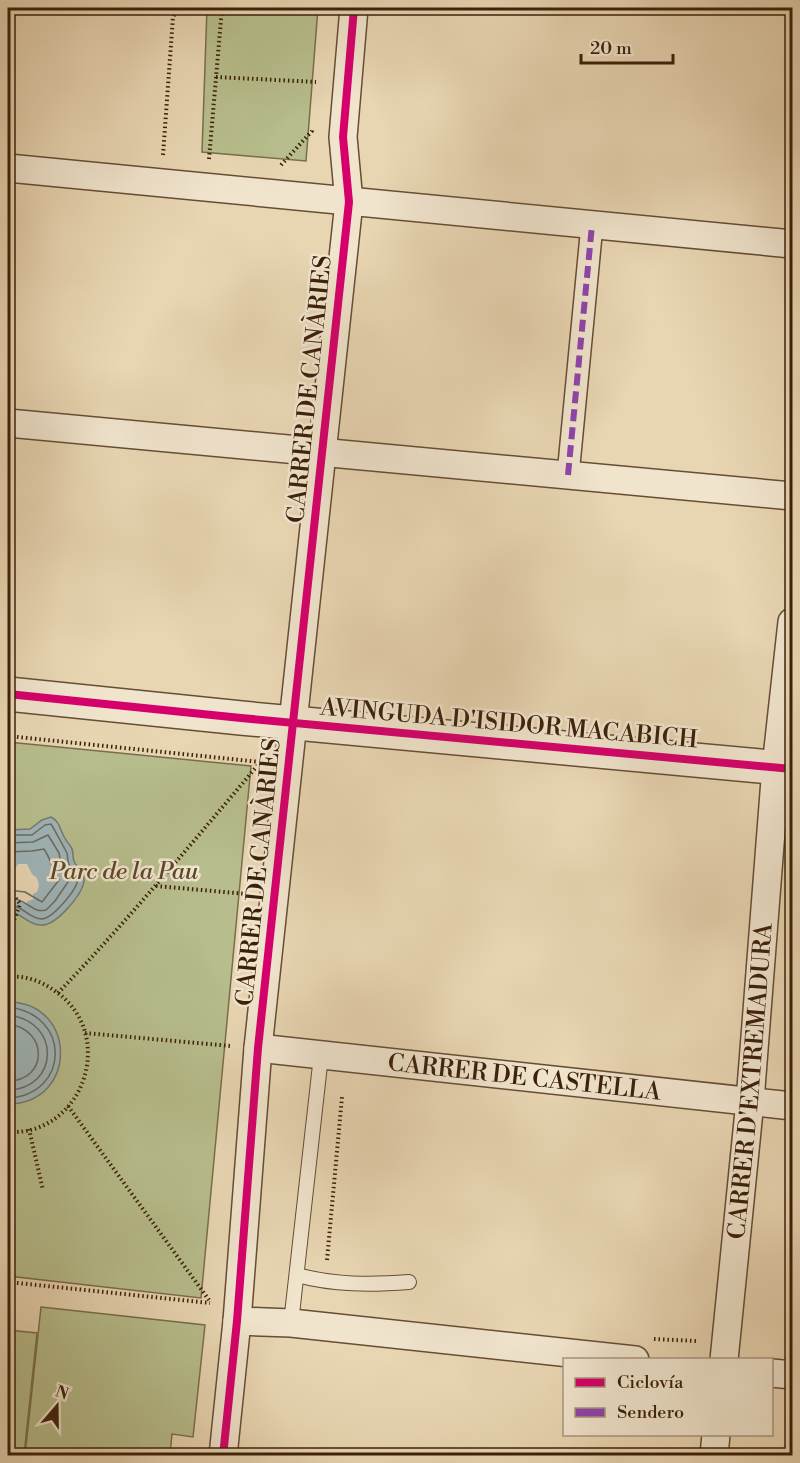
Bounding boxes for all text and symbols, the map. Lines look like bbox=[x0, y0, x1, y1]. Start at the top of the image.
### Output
scale bar bbox=[581, 27, 672, 65]
text: 20 m bbox=[590, 37, 632, 60]
street label: CARRER DE CANÀRIES bbox=[280, 254, 339, 525]
street label: AVINGUDA D'ISIDOR MACABICH bbox=[318, 692, 699, 755]
street label: CARRER DE CANÀRIES bbox=[229, 737, 288, 1008]
park label: Parc de la Pau bbox=[49, 857, 199, 887]
street label: CARRER D'EXTREMADURA bbox=[722, 922, 780, 1241]
street label: CARRER DE CASTELLA bbox=[386, 1048, 663, 1108]
legend bbox=[563, 1358, 773, 1436]
text: Ciclovía bbox=[617, 1371, 684, 1394]
north arrow bbox=[27, 1376, 87, 1436]
text: N bbox=[52, 1381, 71, 1405]
text: Sendero bbox=[617, 1401, 684, 1424]

